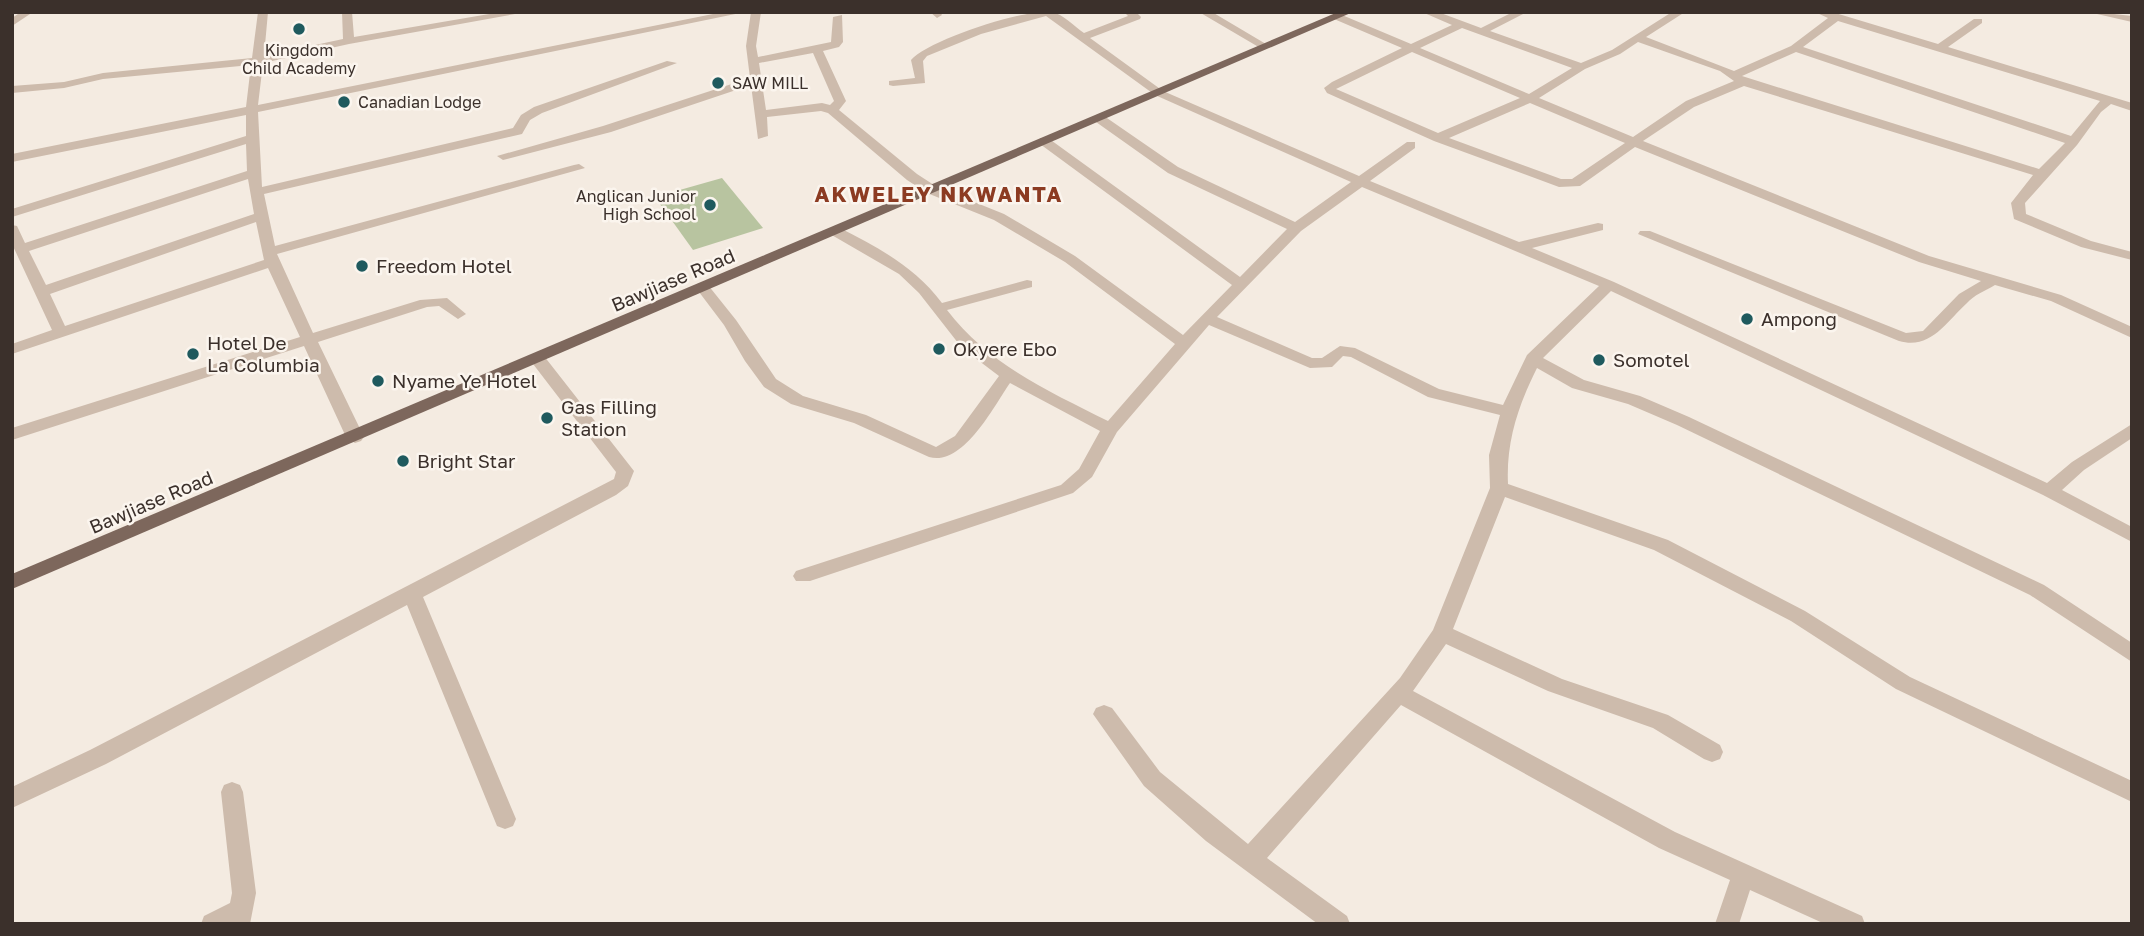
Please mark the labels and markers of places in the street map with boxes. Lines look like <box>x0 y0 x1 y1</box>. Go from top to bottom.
marker: Kingdom Child Academy <box>291 21 307 37</box>
place label: Kingdom Child Academy <box>242 40 356 78</box>
place label: SAW MILL <box>732 73 808 93</box>
marker: SAW MILL <box>710 75 726 91</box>
place label: Canadian Lodge <box>358 92 481 112</box>
marker: Canadian Lodge <box>336 94 352 110</box>
place label: Anglican Junior High School <box>576 186 696 224</box>
marker: Anglican Junior High School <box>702 197 718 213</box>
place label: Freedom Hotel <box>376 254 512 277</box>
marker: Freedom Hotel <box>354 258 370 274</box>
place label: Ampong <box>1761 307 1837 330</box>
marker: Ampong <box>1739 311 1755 327</box>
place label: Hotel De La Columbia <box>207 331 320 376</box>
place label: Okyere Ebo <box>953 337 1057 360</box>
marker: Okyere Ebo <box>931 341 947 357</box>
marker: Hotel De La Columbia <box>185 346 201 362</box>
place label: Somotel <box>1613 348 1689 371</box>
marker: Somotel <box>1591 352 1607 368</box>
place label: Nyame Ye Hotel <box>392 369 537 392</box>
marker: Nyame Ye Hotel <box>370 373 386 389</box>
place label: Gas Filling Station <box>561 395 657 440</box>
marker: Gas Filling Station <box>539 410 555 426</box>
place label: Bright Star <box>417 449 516 472</box>
marker: Bright Star <box>395 453 411 469</box>

